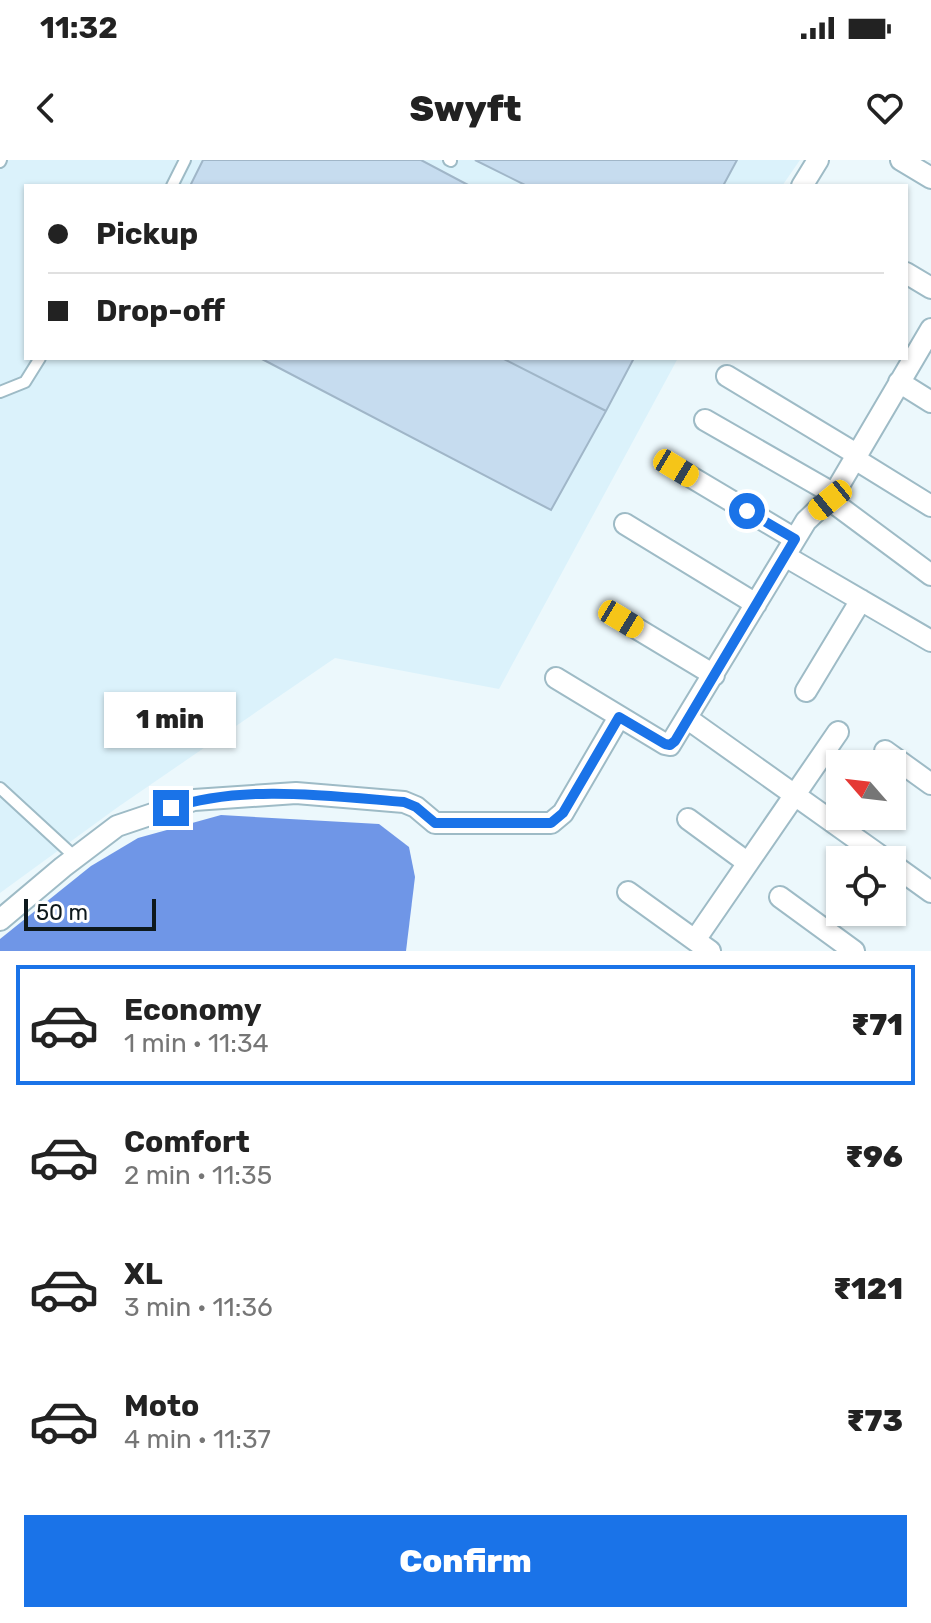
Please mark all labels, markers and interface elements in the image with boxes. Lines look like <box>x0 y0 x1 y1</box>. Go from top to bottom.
text: 11:32 <box>40 10 118 46</box>
icon: back <box>24 86 68 130</box>
icon: heart <box>863 86 907 130</box>
text: Swyft <box>409 87 522 130</box>
text: Pickup <box>96 216 198 252</box>
text: Drop-off <box>96 293 225 329</box>
car <box>649 445 703 491</box>
car <box>804 476 856 524</box>
route start <box>729 493 765 529</box>
car <box>594 596 648 642</box>
callout: 1 min <box>105 692 237 748</box>
text: 1 min <box>136 704 204 735</box>
north arrow <box>826 750 906 830</box>
map controls <box>826 750 906 926</box>
route end <box>153 790 189 826</box>
button: locate <box>826 846 906 926</box>
scale bar <box>24 895 156 931</box>
text: 50 m <box>36 899 88 926</box>
icon: car <box>28 989 100 1061</box>
text: Economy <box>124 992 262 1028</box>
text: ₹71 <box>851 1007 903 1043</box>
text: 1 min · 11:34 <box>124 1028 269 1059</box>
icon: car <box>28 1121 100 1193</box>
text: Comfort <box>124 1124 250 1160</box>
text: ₹96 <box>845 1139 903 1175</box>
text: 2 min · 11:35 <box>124 1160 272 1191</box>
icon: car <box>28 1253 100 1325</box>
text: XL <box>124 1256 163 1292</box>
text: ₹121 <box>833 1271 903 1307</box>
text: 3 min · 11:36 <box>124 1292 273 1323</box>
icon: car <box>28 1385 100 1457</box>
text: Moto <box>124 1388 199 1424</box>
text: ₹73 <box>846 1403 903 1439</box>
text: 4 min · 11:37 <box>124 1424 271 1455</box>
button: Confirm <box>24 1515 907 1607</box>

